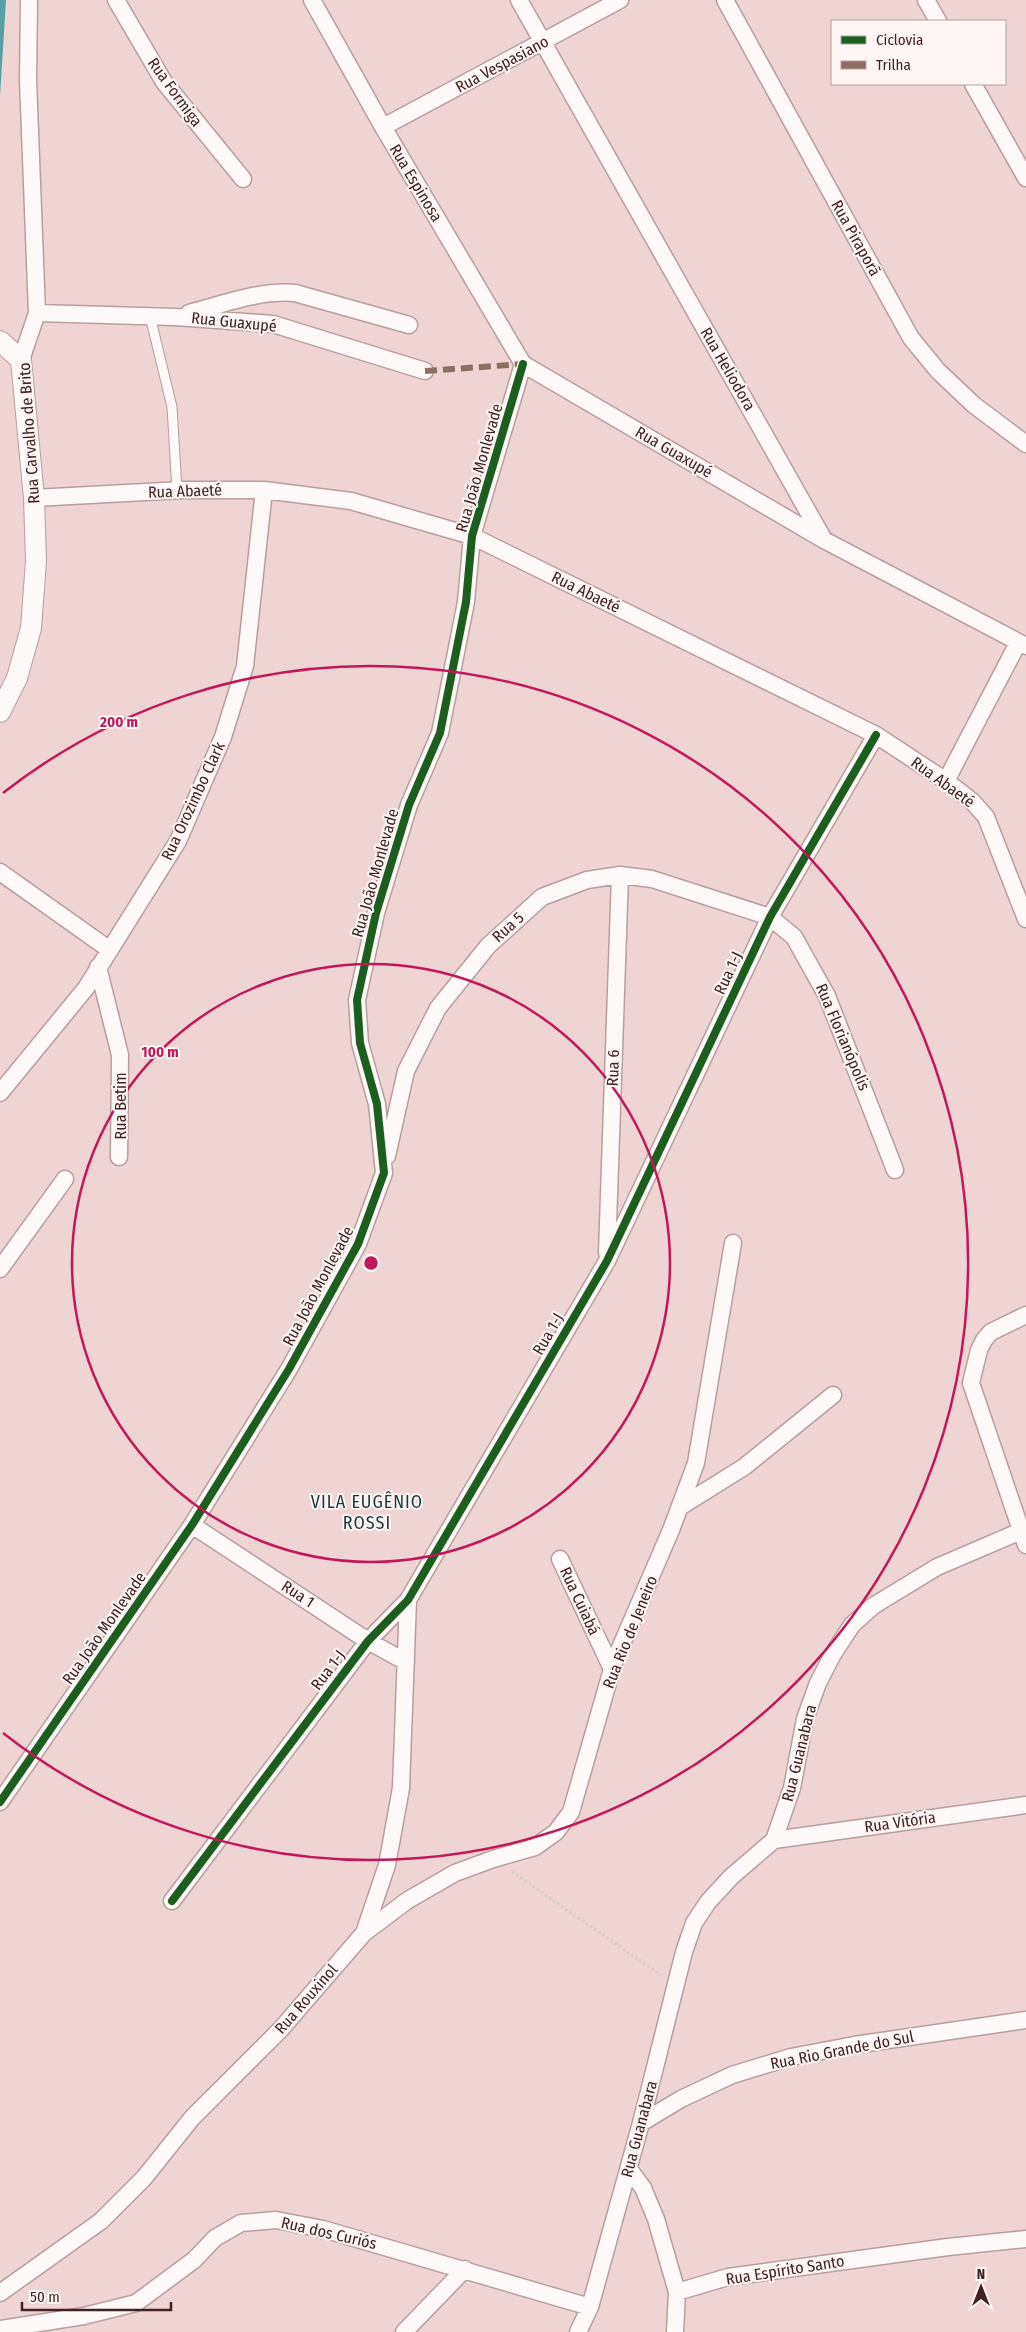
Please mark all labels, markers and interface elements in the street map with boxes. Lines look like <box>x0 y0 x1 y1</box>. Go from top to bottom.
legend <box>831 20 1006 85</box>
street label: Rua Vespasiano <box>452 31 552 97</box>
text: Ciclovia <box>876 31 923 49</box>
street label: Rua Formiga <box>144 54 206 130</box>
text: Trilha <box>876 56 911 74</box>
street label: Rua Espinosa <box>385 141 447 225</box>
street label: Rua Piraporã <box>827 197 885 279</box>
street label: Rua Guaxupé <box>190 308 278 336</box>
street label: Rua Heliodora <box>697 324 760 414</box>
street label: Rua Carvalho de Brito <box>15 362 43 504</box>
street label: Rua João Monlevade <box>452 401 506 534</box>
street label: Rua Guaxupé <box>632 422 716 482</box>
street label: Rua Abaeté <box>148 480 222 502</box>
street label: Rua Abaeté <box>549 567 624 617</box>
text: 200 m <box>99 713 138 731</box>
street label: Rua Orozimbo Clark <box>157 738 229 863</box>
street label: Rua Abaeté <box>907 753 979 812</box>
street label: Rua João Monlevade <box>348 806 402 939</box>
street label: Rua 5 <box>488 908 528 946</box>
street label: Rua 1-J <box>710 949 746 997</box>
street label: Rua Florianópolis <box>812 981 874 1094</box>
text: 100 m <box>141 1043 179 1061</box>
street label: Rua 6 <box>603 1049 623 1087</box>
street label: Rua Betim <box>111 1073 130 1139</box>
street label: Rua João Monlevade <box>278 1223 358 1349</box>
centre of rings <box>362 1254 380 1272</box>
street label: Rua 1-J <box>529 1310 567 1358</box>
district label: VILA EUGÊNIO ROSSI <box>311 1491 423 1534</box>
street label: Rua Cuiabá <box>556 1564 604 1638</box>
street label: Rua João Monlevade <box>58 1568 150 1688</box>
street label: Rua Rio de Jeneiro <box>599 1573 661 1691</box>
street label: Rua 1 <box>278 1577 318 1611</box>
street label: Rua 1-J <box>307 1646 349 1694</box>
street label: Rua Guanabara <box>778 1702 820 1804</box>
street label: Rua Vitória <box>863 1808 937 1836</box>
street label: Rua Rouxinol <box>271 1960 341 2038</box>
street label: Rua Rio Grande do Sul <box>769 2027 915 2073</box>
street label: Rua Guanabara <box>617 2078 661 2180</box>
street label: Rua dos Curiós <box>279 2213 379 2253</box>
street label: Rua Espírito Santo <box>724 2251 846 2289</box>
north arrow <box>956 2262 1006 2312</box>
text: N <box>977 2266 985 2283</box>
scale bar <box>22 2280 171 2312</box>
text: 50 m <box>30 2288 60 2306</box>

